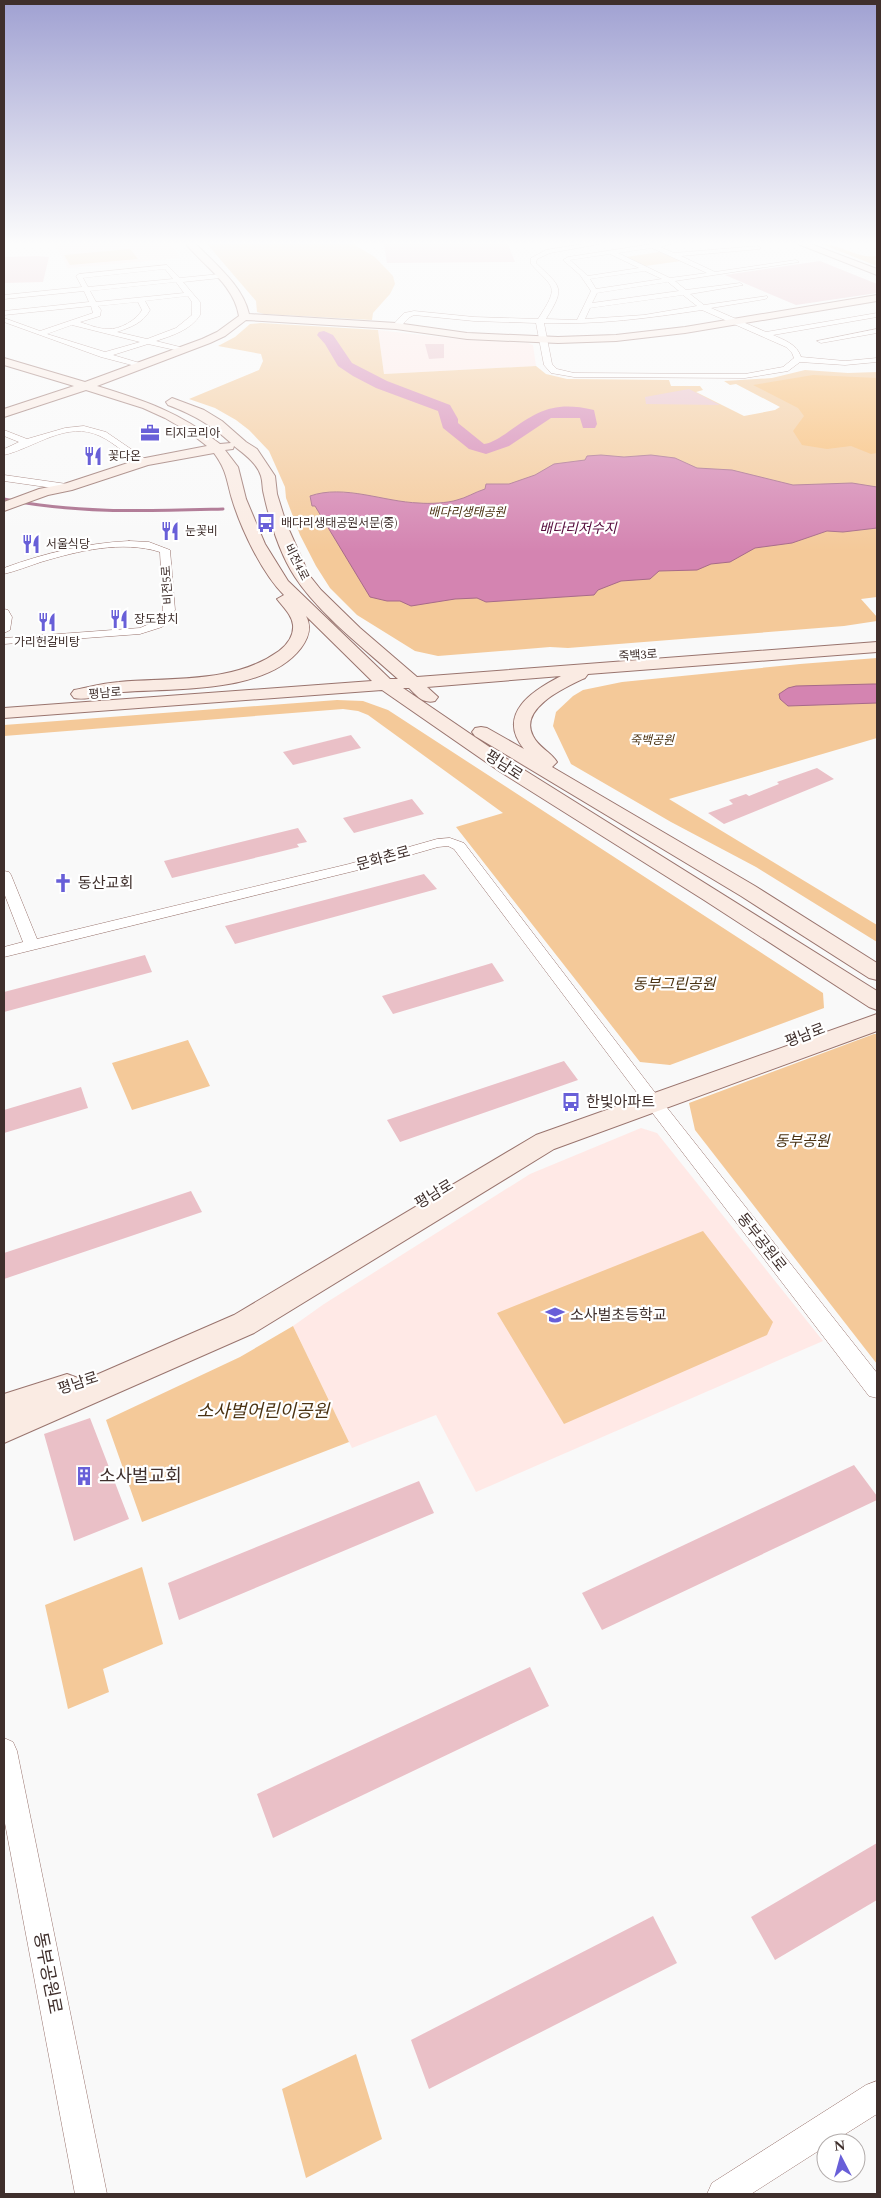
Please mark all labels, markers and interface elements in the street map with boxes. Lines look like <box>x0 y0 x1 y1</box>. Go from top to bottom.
office icon: 티지코리아 <box>139 422 161 444</box>
place label: 티지코리아 <box>165 424 220 443</box>
restaurant icon: 꽃다온 <box>82 445 104 467</box>
place label: 꽃다온 <box>108 447 141 466</box>
park label: 배다리생태공원 <box>428 503 507 522</box>
bus stop icon: 배다리생태공원서문(중) <box>255 512 277 534</box>
place label: 배다리생태공원서문(중) <box>281 514 397 533</box>
water label: 배다리저수지 <box>539 518 618 539</box>
restaurant icon: 눈꽃비 <box>159 520 181 542</box>
place label: 눈꽃비 <box>185 522 218 541</box>
restaurant icon: 서울식당 <box>20 533 42 555</box>
place label: 서울식당 <box>46 535 90 554</box>
street label: 비전4로 <box>279 540 314 584</box>
street label: 비전5로 <box>157 565 178 605</box>
restaurant icon: 장도참치 <box>108 608 130 630</box>
place label: 장도참치 <box>134 610 178 629</box>
restaurant icon: 가리헌갈비탕 <box>36 611 58 633</box>
place label: 가리헌갈비탕 <box>14 633 80 652</box>
street label: 죽백3로 <box>618 645 658 666</box>
street label: 평남로 <box>88 683 122 704</box>
park label: 죽백공원 <box>630 731 675 750</box>
street label: 평남로 <box>480 744 527 786</box>
street label: 문화촌로 <box>353 840 413 877</box>
church icon: 동산교회 <box>52 872 74 894</box>
place label: 동산교회 <box>78 872 133 895</box>
park label: 동부그린공원 <box>633 973 717 996</box>
street label: 평남로 <box>782 1017 829 1054</box>
bus stop icon: 한빛아파트 <box>560 1091 582 1113</box>
place label: 한빛아파트 <box>586 1091 655 1114</box>
park label: 동부공원 <box>774 1130 831 1153</box>
street label: 평남로 <box>411 1174 458 1215</box>
street label: 동부공원로 <box>731 1208 792 1277</box>
school or university icon: 소사벌초등학교 <box>544 1304 566 1326</box>
place label: 소사벌초등학교 <box>570 1304 667 1327</box>
street label: 평남로 <box>55 1366 101 1401</box>
park label: 소사벌어린이공원 <box>197 1398 331 1425</box>
place label: 소사벌교회 <box>99 1463 182 1490</box>
building icon: 소사벌교회 <box>73 1465 95 1487</box>
street label: 동부공원로 <box>26 1930 69 2016</box>
north arrow <box>816 2133 866 2183</box>
text: N <box>833 2135 846 2157</box>

